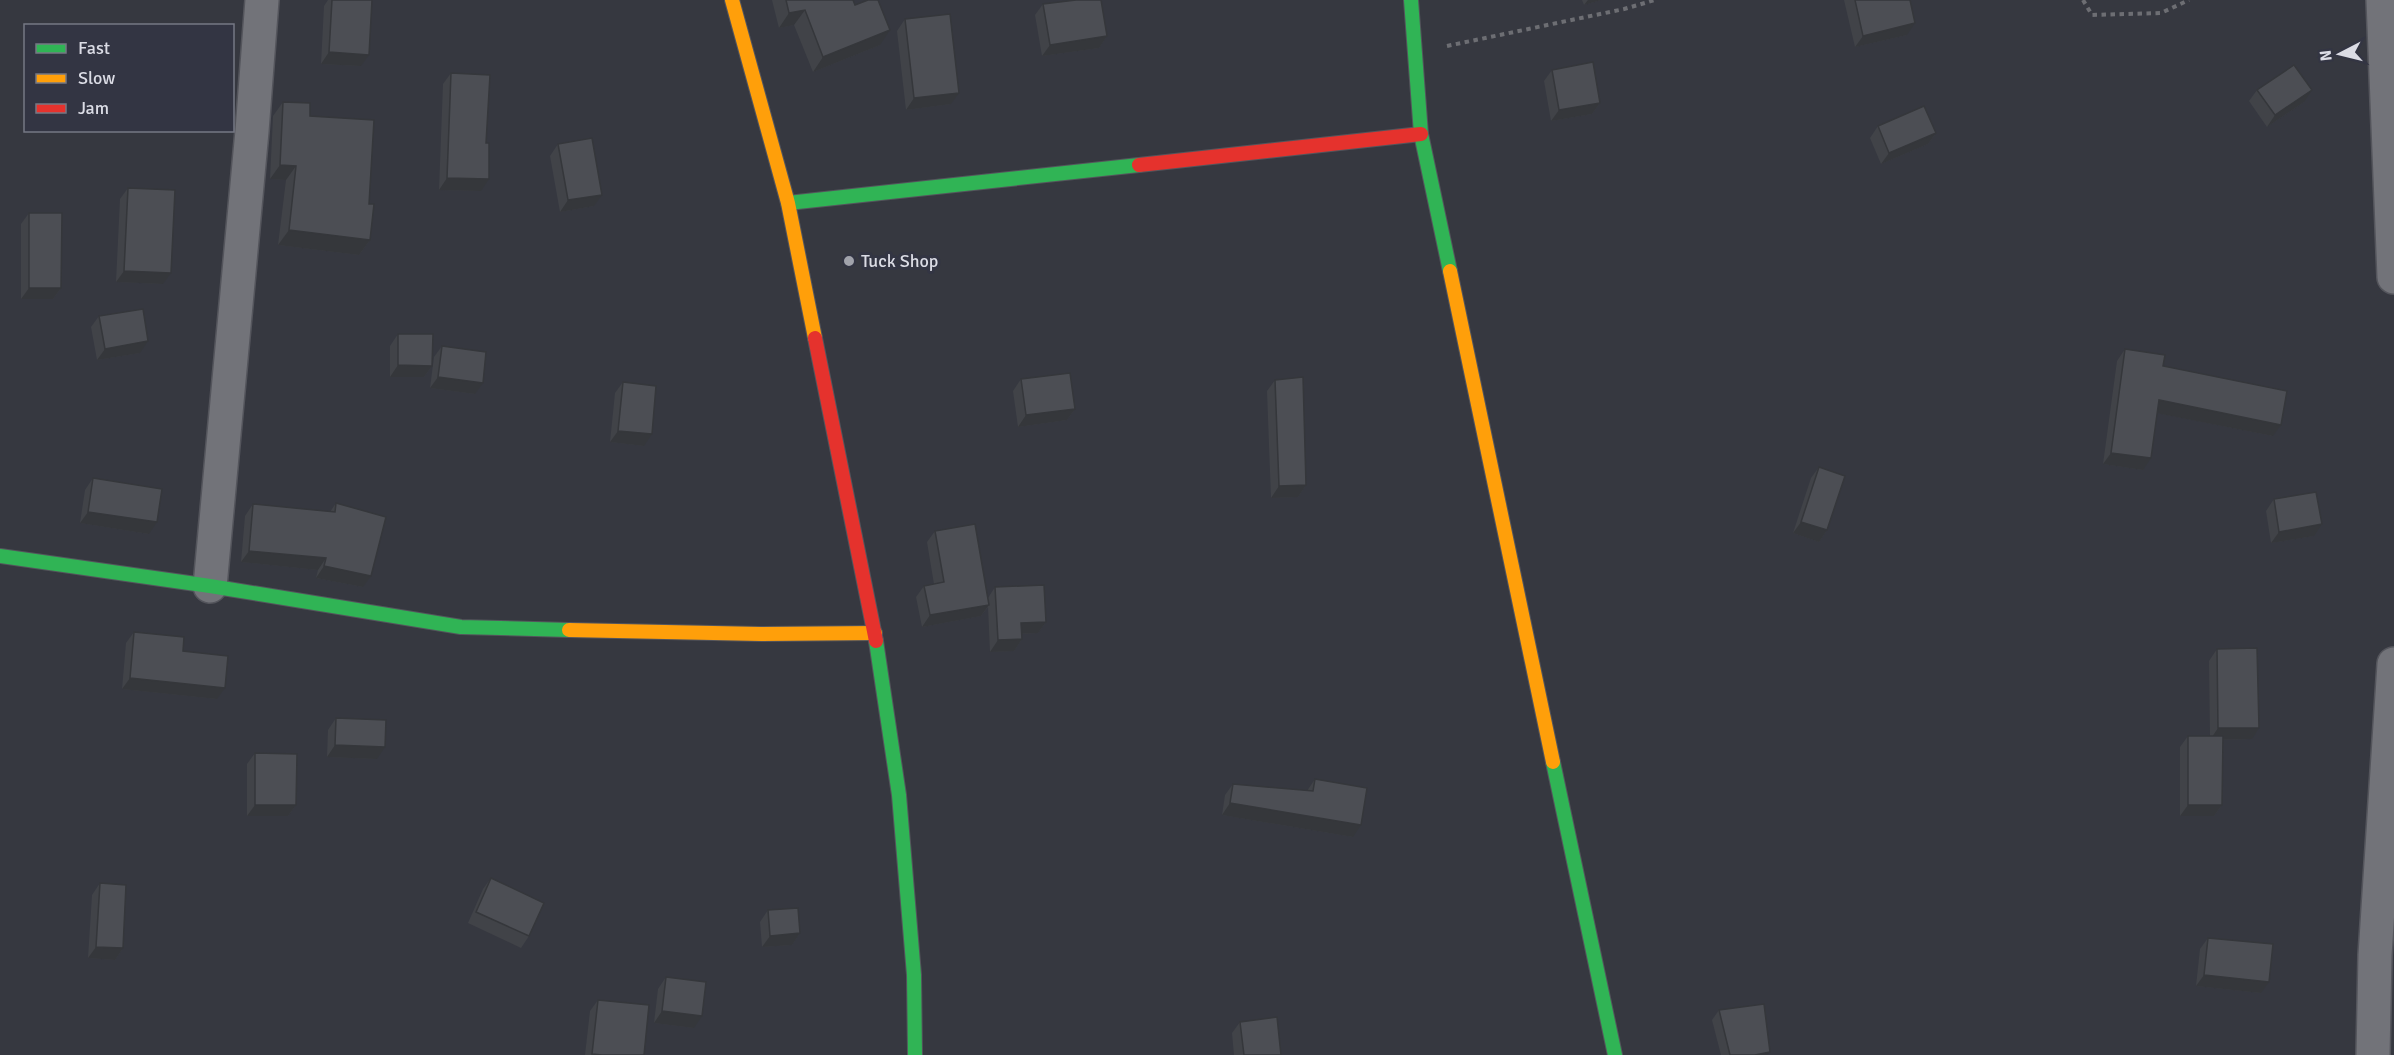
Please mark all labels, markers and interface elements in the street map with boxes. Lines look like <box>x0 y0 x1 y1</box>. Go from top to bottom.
legend <box>24 24 234 132</box>
north arrow <box>2310 24 2370 84</box>
text: Fast <box>78 37 110 59</box>
text: N <box>2316 49 2337 62</box>
text: Slow <box>78 67 115 89</box>
text: Jam <box>78 97 109 119</box>
place label: Tuck Shop <box>861 250 938 272</box>
marker: Tuck Shop <box>842 254 856 268</box>

